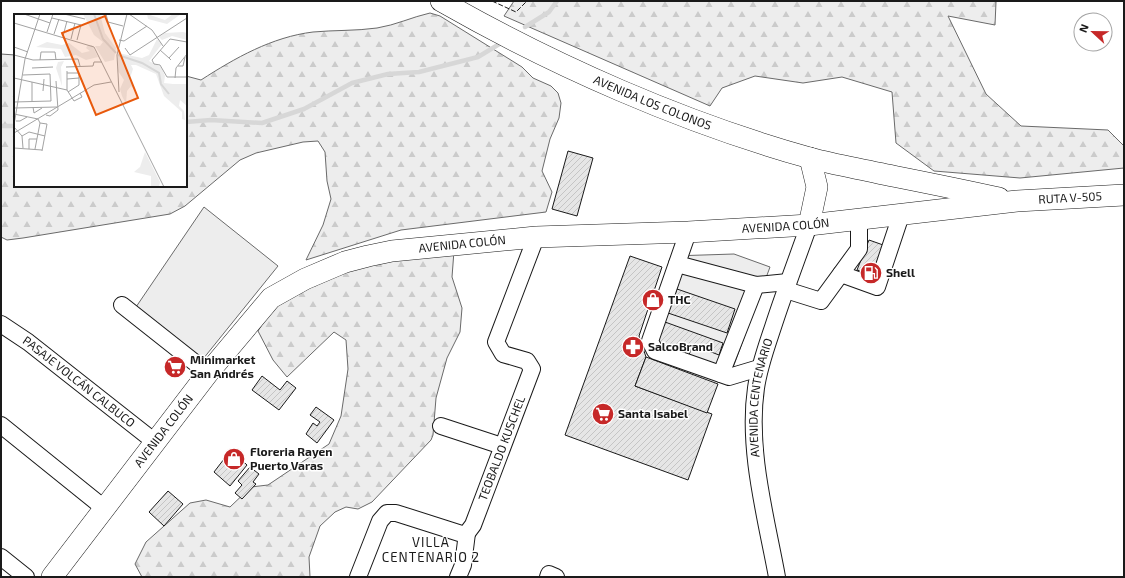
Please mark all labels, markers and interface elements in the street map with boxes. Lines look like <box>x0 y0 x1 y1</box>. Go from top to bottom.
north arrow <box>1073 12 1113 52</box>
inset map <box>14 14 187 187</box>
text: N <box>1076 22 1091 34</box>
street label: AVENIDA LOS COLONOS <box>592 72 714 132</box>
street label: RUTA V-505 <box>1038 188 1102 206</box>
street label: AVENIDA COLÓN <box>741 215 830 235</box>
street label: AVENIDA COLÓN <box>418 232 506 254</box>
fuel station icon: Shell <box>858 260 884 286</box>
place label: Shell <box>886 265 915 279</box>
shop icon: THC <box>640 287 666 313</box>
place label: THC <box>668 292 691 306</box>
street label: PASAJE VOLCÁN CALBUCO <box>21 333 138 430</box>
pharmacy icon: SalcoBrand <box>620 334 646 360</box>
street label: AVENIDA CENTENARIO <box>746 336 775 458</box>
place label: SalcoBrand <box>648 339 713 353</box>
place label: Minimarket San Andrés <box>190 352 256 380</box>
supermarket icon: Minimarket San Andrés <box>162 354 188 380</box>
street label: AVENIDA COLÓN <box>131 391 195 469</box>
street label: TEOBALDO KUSCHEL <box>475 394 527 503</box>
supermarket icon: Santa Isabel <box>590 401 616 427</box>
place label: Santa Isabel <box>618 406 688 420</box>
place label: Floreria Rayen Puerto Varas <box>250 444 333 472</box>
shop icon: Floreria Rayen Puerto Varas <box>221 446 247 472</box>
district label: VILLA CENTENARIO 2 <box>382 534 480 565</box>

